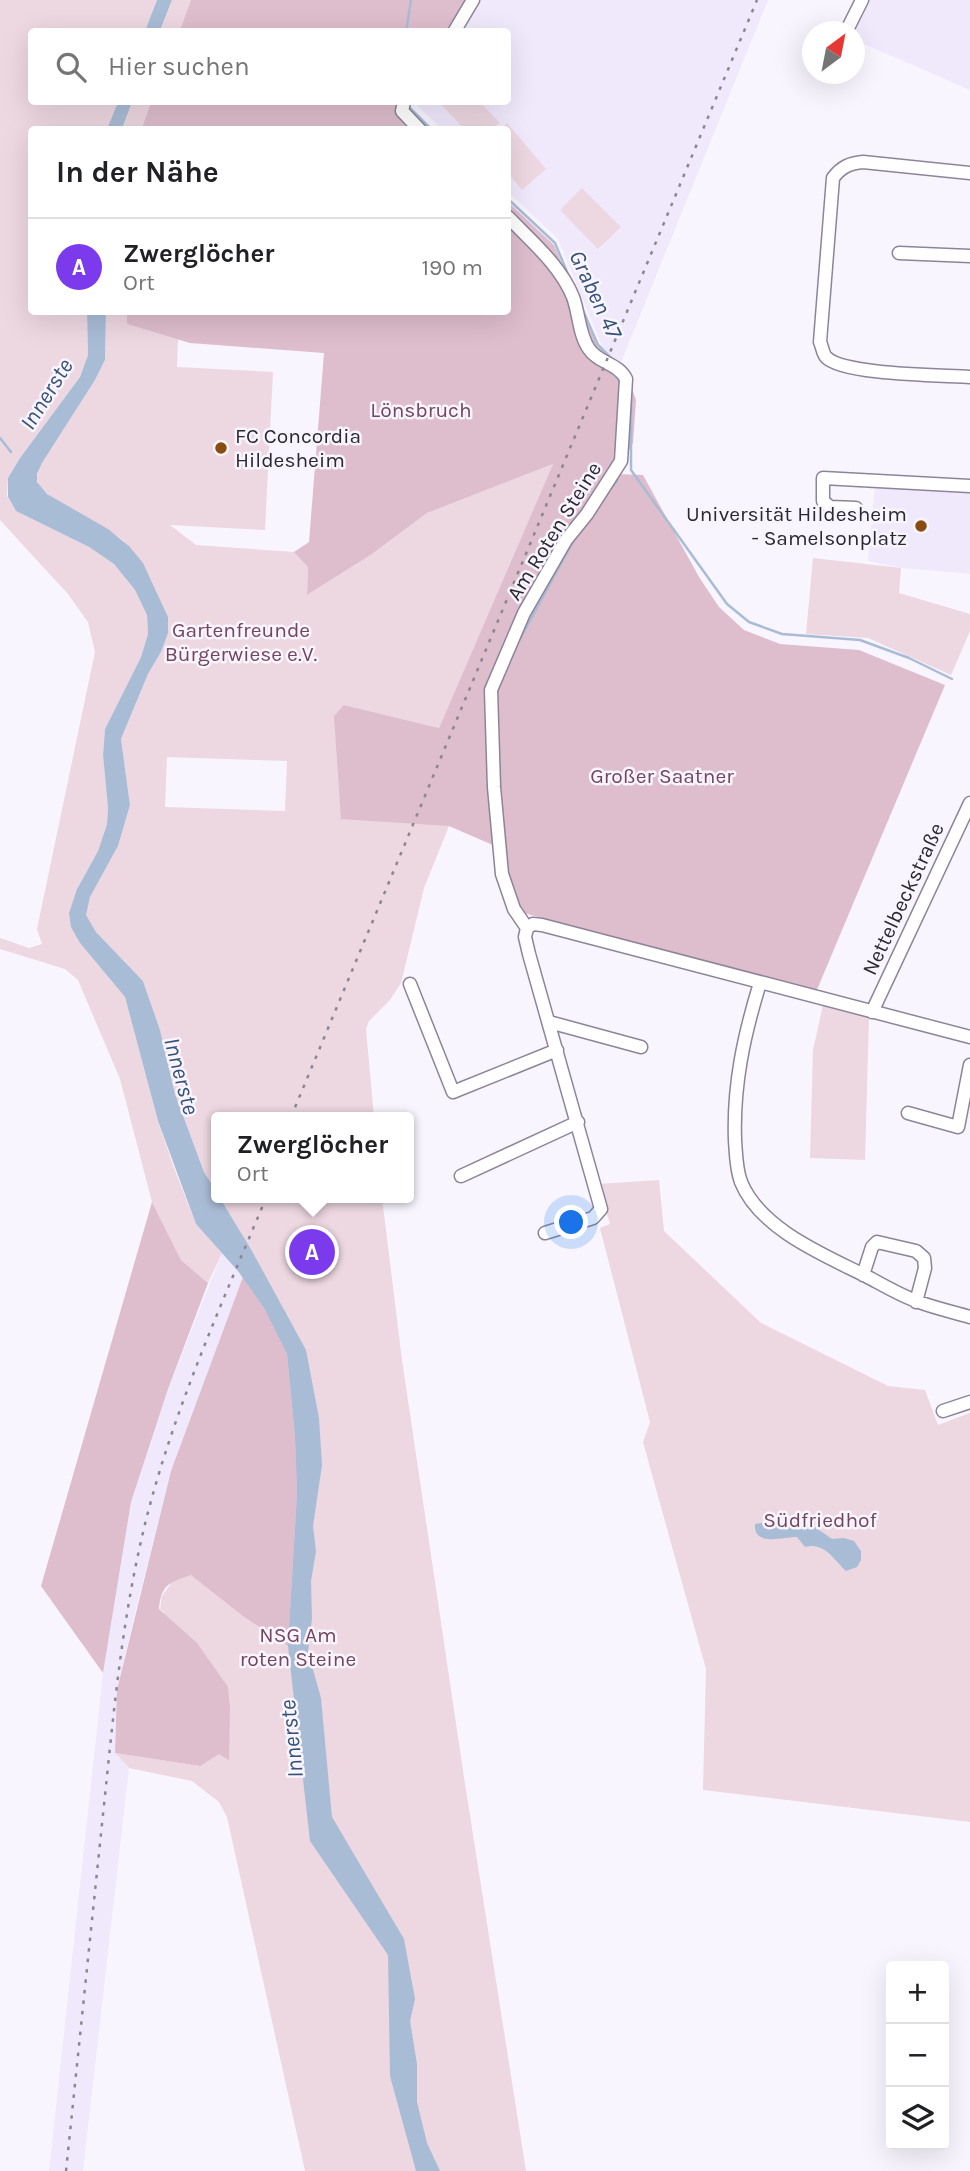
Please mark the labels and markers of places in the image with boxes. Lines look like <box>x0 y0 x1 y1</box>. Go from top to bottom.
place label: FC Concordia Hildesheim <box>235 424 361 472</box>
marker: FC Concordia Hildesheim <box>213 440 229 456</box>
place label: Universität Hildesheim - Samelsonplatz <box>686 502 907 550</box>
marker: Universität Hildesheim - Samelsonplatz <box>913 518 929 534</box>
pin: A <box>289 1226 335 1278</box>

